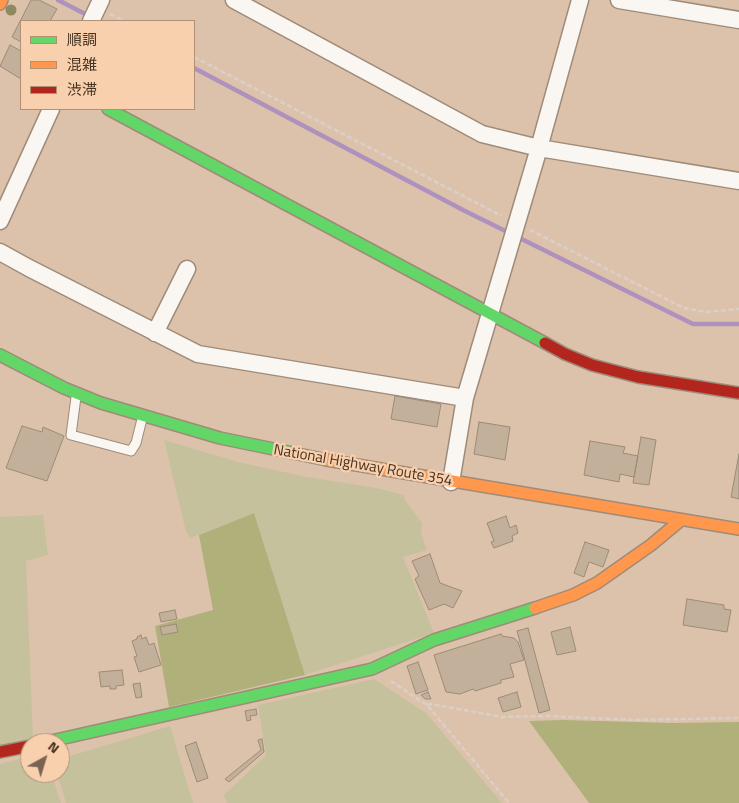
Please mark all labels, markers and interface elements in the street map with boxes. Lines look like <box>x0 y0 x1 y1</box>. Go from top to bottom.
legend <box>20 20 195 110</box>
text: 順調 <box>67 28 97 51</box>
text: 混雑 <box>67 53 97 76</box>
text: 渋滞 <box>67 78 97 101</box>
street label: National Highway Route 354 <box>272 441 454 491</box>
north arrow <box>20 733 70 783</box>
text: N <box>44 736 64 758</box>

